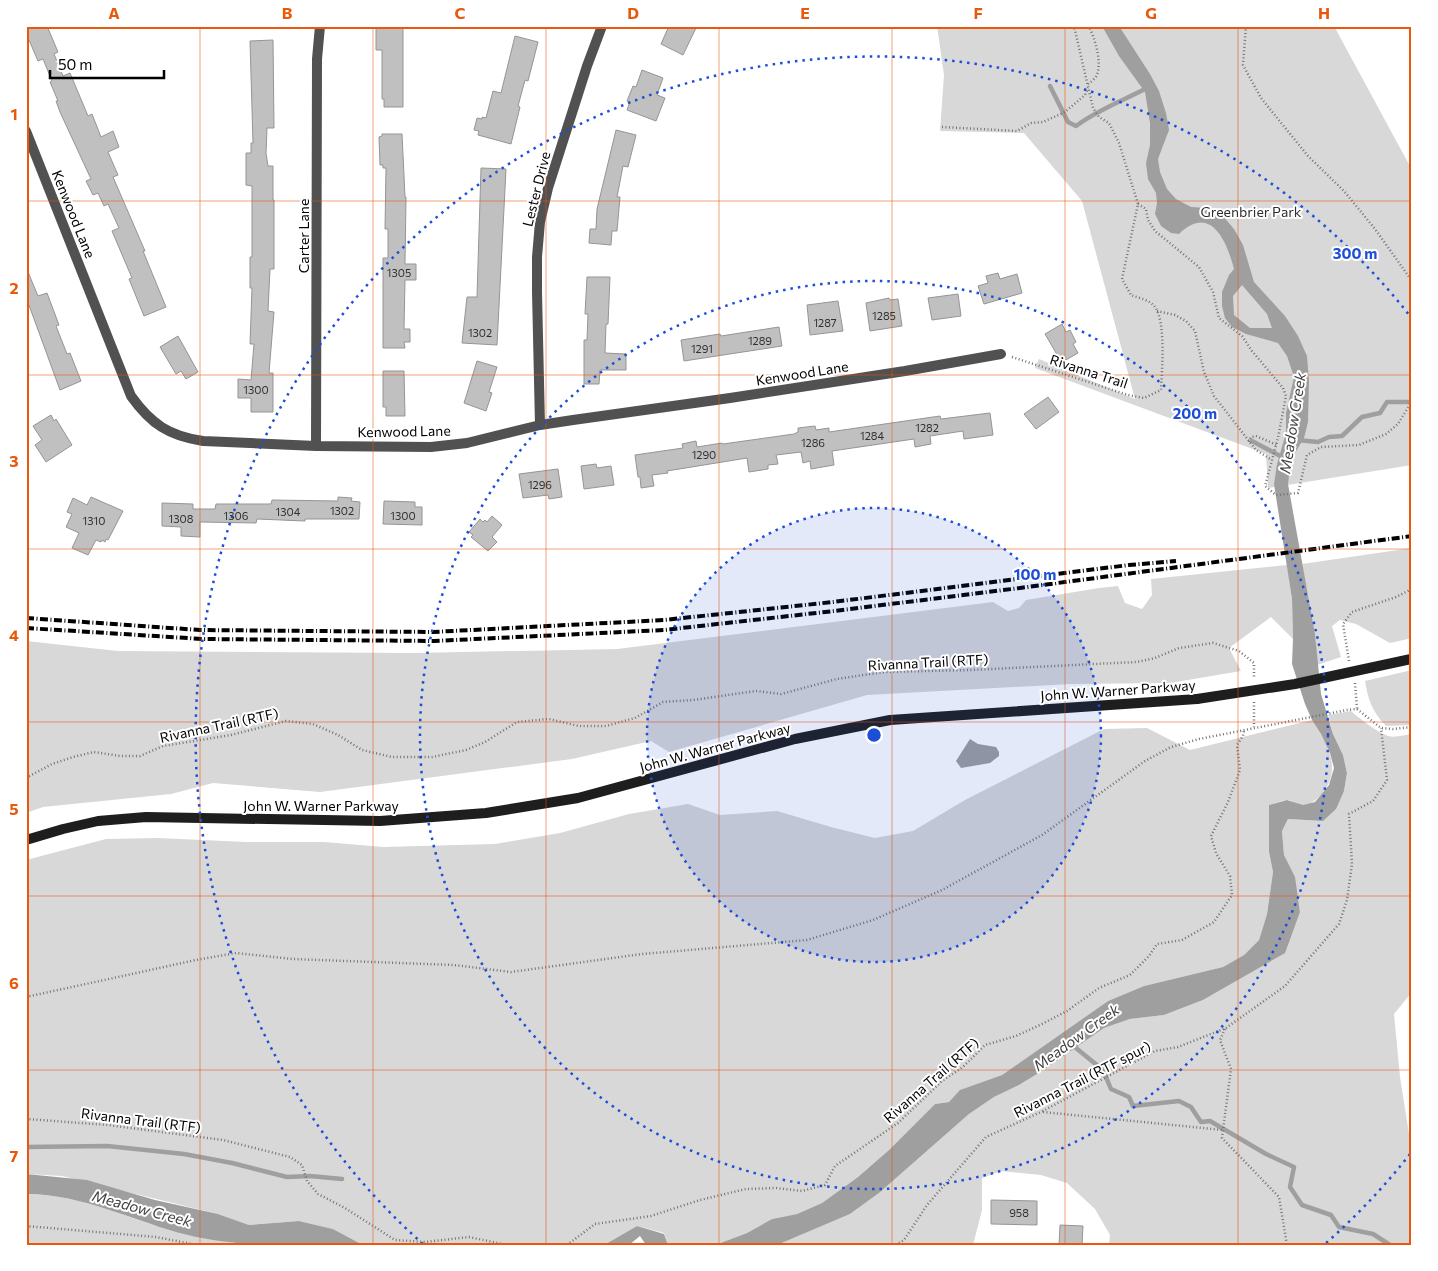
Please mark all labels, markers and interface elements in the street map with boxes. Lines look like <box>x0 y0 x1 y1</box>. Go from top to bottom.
text: A <box>108 3 120 22</box>
text: B <box>282 3 293 22</box>
text: C <box>455 3 466 22</box>
text: D <box>627 3 639 22</box>
text: E <box>800 3 810 22</box>
text: F <box>973 3 983 22</box>
text: G <box>1145 3 1157 22</box>
text: H <box>1318 3 1330 22</box>
scale bar <box>50 48 164 80</box>
text: 50 m <box>58 55 92 73</box>
text: 1 <box>10 104 18 123</box>
street label: Lester Drive <box>518 150 554 228</box>
street label: Kenwood Lane <box>49 168 99 260</box>
street label: Carter Lane <box>295 199 312 273</box>
park label: Greenbrier Park <box>1201 203 1302 220</box>
text: 300 m <box>1333 244 1377 262</box>
house number: 1305 <box>387 266 411 279</box>
text: 2 <box>9 278 19 297</box>
house number: 1285 <box>872 309 896 322</box>
house number: 1287 <box>813 316 837 329</box>
house number: 1302 <box>468 326 492 339</box>
house number: 1289 <box>748 334 772 347</box>
house number: 1291 <box>691 342 713 355</box>
street label: Rivanna Trail <box>1048 350 1130 392</box>
street label: Kenwood Lane <box>755 357 849 389</box>
water label: Meadow Creek <box>1275 370 1309 475</box>
house number: 1300 <box>243 383 269 396</box>
text: 200 m <box>1173 404 1217 422</box>
house number: 1282 <box>915 421 939 434</box>
street label: Kenwood Lane <box>357 422 451 440</box>
house number: 1284 <box>860 429 884 442</box>
house number: 1286 <box>801 436 825 449</box>
house number: 1290 <box>692 448 716 461</box>
text: 3 <box>9 451 19 470</box>
house number: 1296 <box>528 478 552 491</box>
house number: 1302 <box>330 504 354 517</box>
house number: 1304 <box>276 505 301 518</box>
house number: 1306 <box>224 509 249 522</box>
house number: 1300 <box>390 509 416 522</box>
house number: 1308 <box>169 512 194 525</box>
house number: 1310 <box>83 514 105 527</box>
text: 100 m <box>1014 565 1056 583</box>
text: 4 <box>9 625 19 644</box>
street label: Rivanna Trail (RTF) <box>867 650 989 674</box>
street label: John W. Warner Parkway <box>1040 676 1196 704</box>
street label: Rivanna Trail (RTF) <box>158 704 280 746</box>
street label: John W. Warner Parkway <box>638 719 792 775</box>
centre of rings <box>865 726 883 744</box>
street label: John W. Warner Parkway <box>243 797 399 814</box>
text: 5 <box>9 799 19 818</box>
text: 6 <box>9 973 19 992</box>
water label: Meadow Creek <box>1029 999 1123 1074</box>
street label: Rivanna Trail (RTF) <box>880 1034 982 1126</box>
street label: Rivanna Trail (RTF spur) <box>1011 1037 1153 1121</box>
street label: Rivanna Trail (RTF) <box>80 1104 202 1136</box>
text: 7 <box>10 1146 19 1165</box>
water label: Meadow Creek <box>90 1186 194 1230</box>
house number: 958 <box>1009 1206 1029 1219</box>

